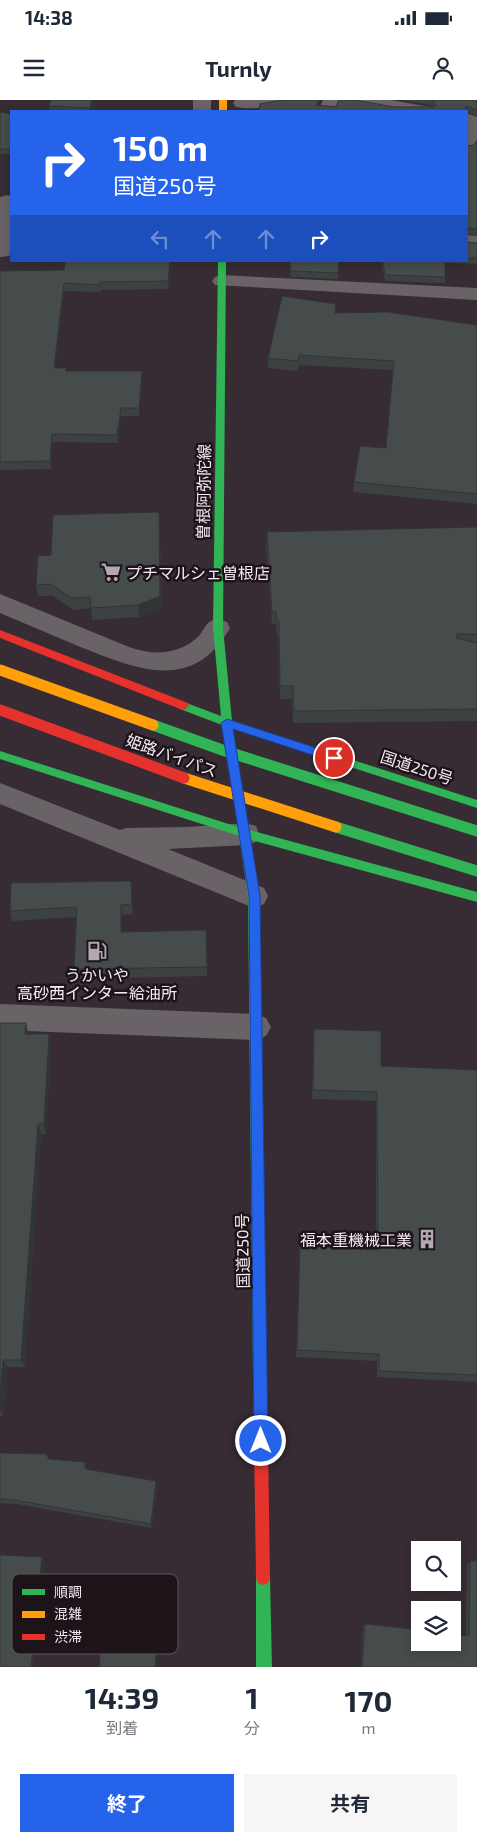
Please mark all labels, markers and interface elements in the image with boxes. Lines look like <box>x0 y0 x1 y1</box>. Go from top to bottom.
text: 14:38 <box>25 6 73 29</box>
icon: menu <box>20 54 48 82</box>
icon: person <box>429 54 457 82</box>
text: Turnly <box>205 55 272 81</box>
text: 150 m <box>113 126 208 168</box>
icon: right <box>30 130 95 195</box>
text: 国道250号 <box>113 172 216 198</box>
icon: left <box>146 225 174 253</box>
icon: ahead <box>199 225 227 253</box>
icon: ahead <box>252 225 280 253</box>
icon: right <box>305 225 333 253</box>
street label: 曽根阿弥陀線 <box>193 444 213 540</box>
supermarket icon: プチマルシェ曽根店 <box>100 561 122 583</box>
place label: プチマルシェ曽根店 <box>126 563 270 582</box>
street label: 姫路バイパス <box>124 730 220 780</box>
pin <box>313 737 355 779</box>
icon: arrive <box>320 744 348 772</box>
street label: 国道250号 <box>378 746 456 788</box>
fuel station icon: うかいや 高砂西インター給油所 <box>86 940 108 962</box>
place label: うかいや 高砂西インター給油所 <box>17 965 177 1002</box>
street label: 国道250号 <box>232 1213 252 1289</box>
building icon: 福本重機械工業 <box>416 1228 438 1250</box>
place label: 福本重機械工業 <box>300 1230 412 1249</box>
position arrow <box>234 1414 286 1466</box>
map controls <box>411 1541 461 1651</box>
button: search <box>411 1541 461 1591</box>
legend <box>12 1574 178 1654</box>
text: 順調 <box>54 1583 82 1600</box>
button: layers <box>411 1601 461 1651</box>
text: 混雑 <box>54 1605 82 1622</box>
text: 渋滞 <box>54 1628 82 1645</box>
text: 14:39 <box>85 1679 159 1715</box>
text: 1 <box>245 1679 258 1715</box>
text: 170 <box>345 1682 392 1718</box>
text: 到着 <box>106 1718 138 1737</box>
text: 分 <box>244 1718 260 1737</box>
text: m <box>361 1718 375 1737</box>
button: 終了 <box>20 1774 234 1832</box>
button: 共有 <box>244 1774 457 1832</box>

